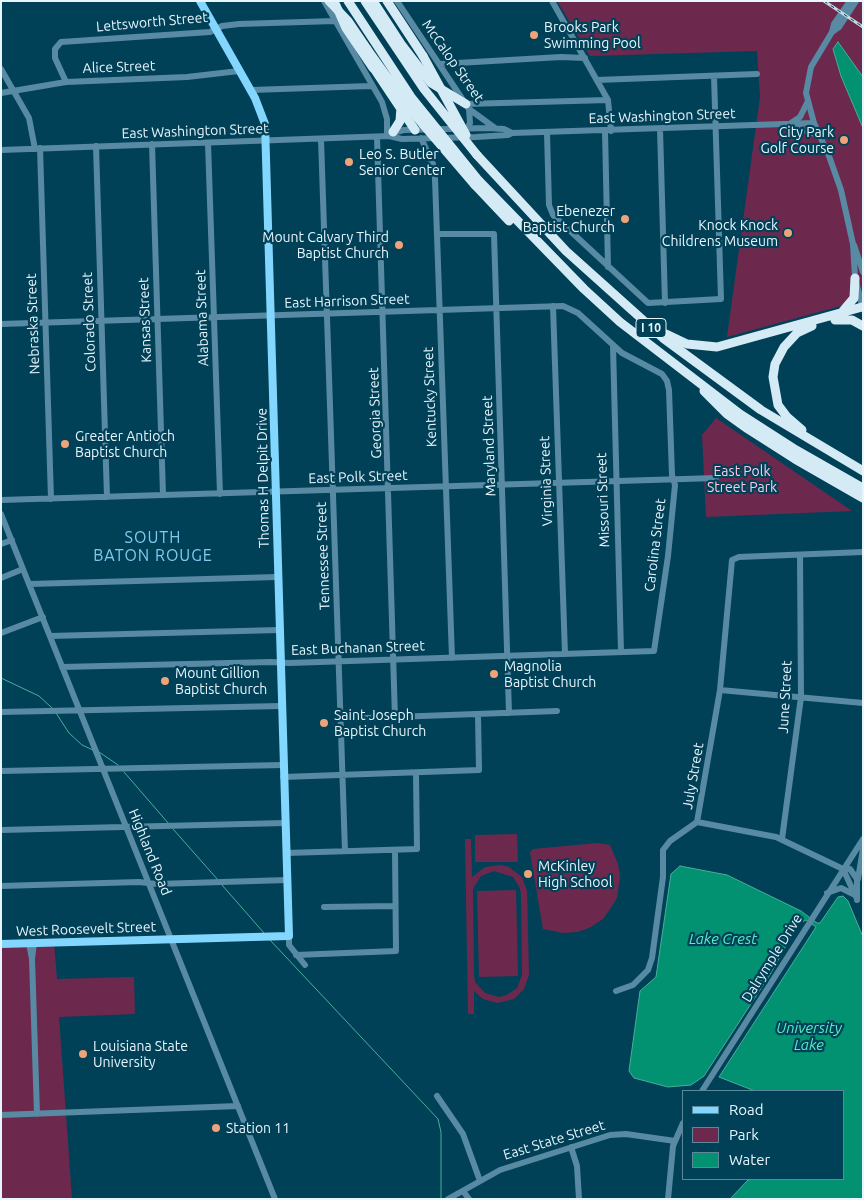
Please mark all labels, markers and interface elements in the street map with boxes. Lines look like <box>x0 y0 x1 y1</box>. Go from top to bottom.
street label: Lettsworth Street <box>95 9 209 35</box>
street label: McCalop Street <box>418 17 488 105</box>
place label: Brooks Park Swimming Pool <box>544 19 641 52</box>
marker: Brooks Park Swimming Pool <box>528 29 540 41</box>
street label: Alice Street <box>82 57 156 77</box>
street label: East Washington Street <box>588 105 736 127</box>
street label: East Washington Street <box>121 120 269 142</box>
place label: City Park Golf Course <box>760 124 834 156</box>
marker: City Park Golf Course <box>838 134 850 146</box>
place label: Leo S. Butler Senior Center <box>359 146 445 178</box>
marker: Leo S. Butler Senior Center <box>343 156 355 168</box>
place label: Ebenezer Baptist Church <box>523 203 615 236</box>
marker: Ebenezer Baptist Church <box>619 213 631 225</box>
place label: Knock Knock Childrens Museum <box>662 217 778 250</box>
marker: Knock Knock Childrens Museum <box>782 227 794 239</box>
place label: Mount Calvary Third Baptist Church <box>262 229 389 262</box>
marker: Mount Calvary Third Baptist Church <box>393 239 405 251</box>
street label: Alabama Street <box>192 269 212 367</box>
street label: Colorado Street <box>79 272 99 372</box>
street label: Nebraska Street <box>23 273 43 375</box>
street label: Kansas Street <box>135 277 155 363</box>
street label: East Harrison Street <box>284 290 410 312</box>
road number: I 10 <box>636 318 666 338</box>
street label: Kentucky Street <box>420 347 440 447</box>
street label: Georgia Street <box>365 367 385 459</box>
street label: Maryland Street <box>479 395 499 497</box>
street label: Thomas H Delpit Drive <box>253 408 273 548</box>
place label: Greater Antioch Baptist Church <box>75 428 175 461</box>
street label: Virginia Street <box>536 436 556 526</box>
marker: Greater Antioch Baptist Church <box>59 438 71 450</box>
street label: Missouri Street <box>593 452 613 548</box>
park label: East Polk Street Park <box>707 463 777 496</box>
street label: East Polk Street <box>308 467 408 487</box>
street label: Carolina Street <box>641 497 669 593</box>
street label: Tennessee Street <box>313 502 333 610</box>
district label: SOUTH BATON ROUGE <box>92 528 214 566</box>
street label: East Buchanan Street <box>291 637 425 659</box>
place label: Magnolia Baptist Church <box>504 658 596 690</box>
street label: June Street <box>775 660 795 734</box>
place label: Mount Gillion Baptist Church <box>175 665 267 698</box>
marker: Magnolia Baptist Church <box>488 668 500 680</box>
marker: Mount Gillion Baptist Church <box>159 675 171 687</box>
place label: Saint Joseph Baptist Church <box>334 707 426 740</box>
marker: Saint Joseph Baptist Church <box>318 717 330 729</box>
street label: July Street <box>679 741 707 811</box>
street label: Highland Road <box>125 806 175 898</box>
place label: McKinley High School <box>538 858 612 890</box>
marker: McKinley High School <box>522 868 534 880</box>
street label: Dalrymple Drive <box>738 911 806 1005</box>
street label: West Roosevelt Street <box>16 918 156 940</box>
water label: Lake Crest <box>689 930 757 948</box>
water label: University Lake <box>776 1019 842 1054</box>
place label: Louisiana State University <box>93 1038 188 1070</box>
marker: Louisiana State University <box>77 1048 89 1060</box>
legend <box>682 1090 844 1180</box>
text: Road <box>729 1101 764 1118</box>
street label: East State Street <box>501 1117 607 1163</box>
place label: Station 11 <box>226 1120 290 1136</box>
marker: Station 11 <box>210 1122 222 1134</box>
text: Park <box>729 1126 759 1143</box>
text: Water <box>729 1151 770 1168</box>

